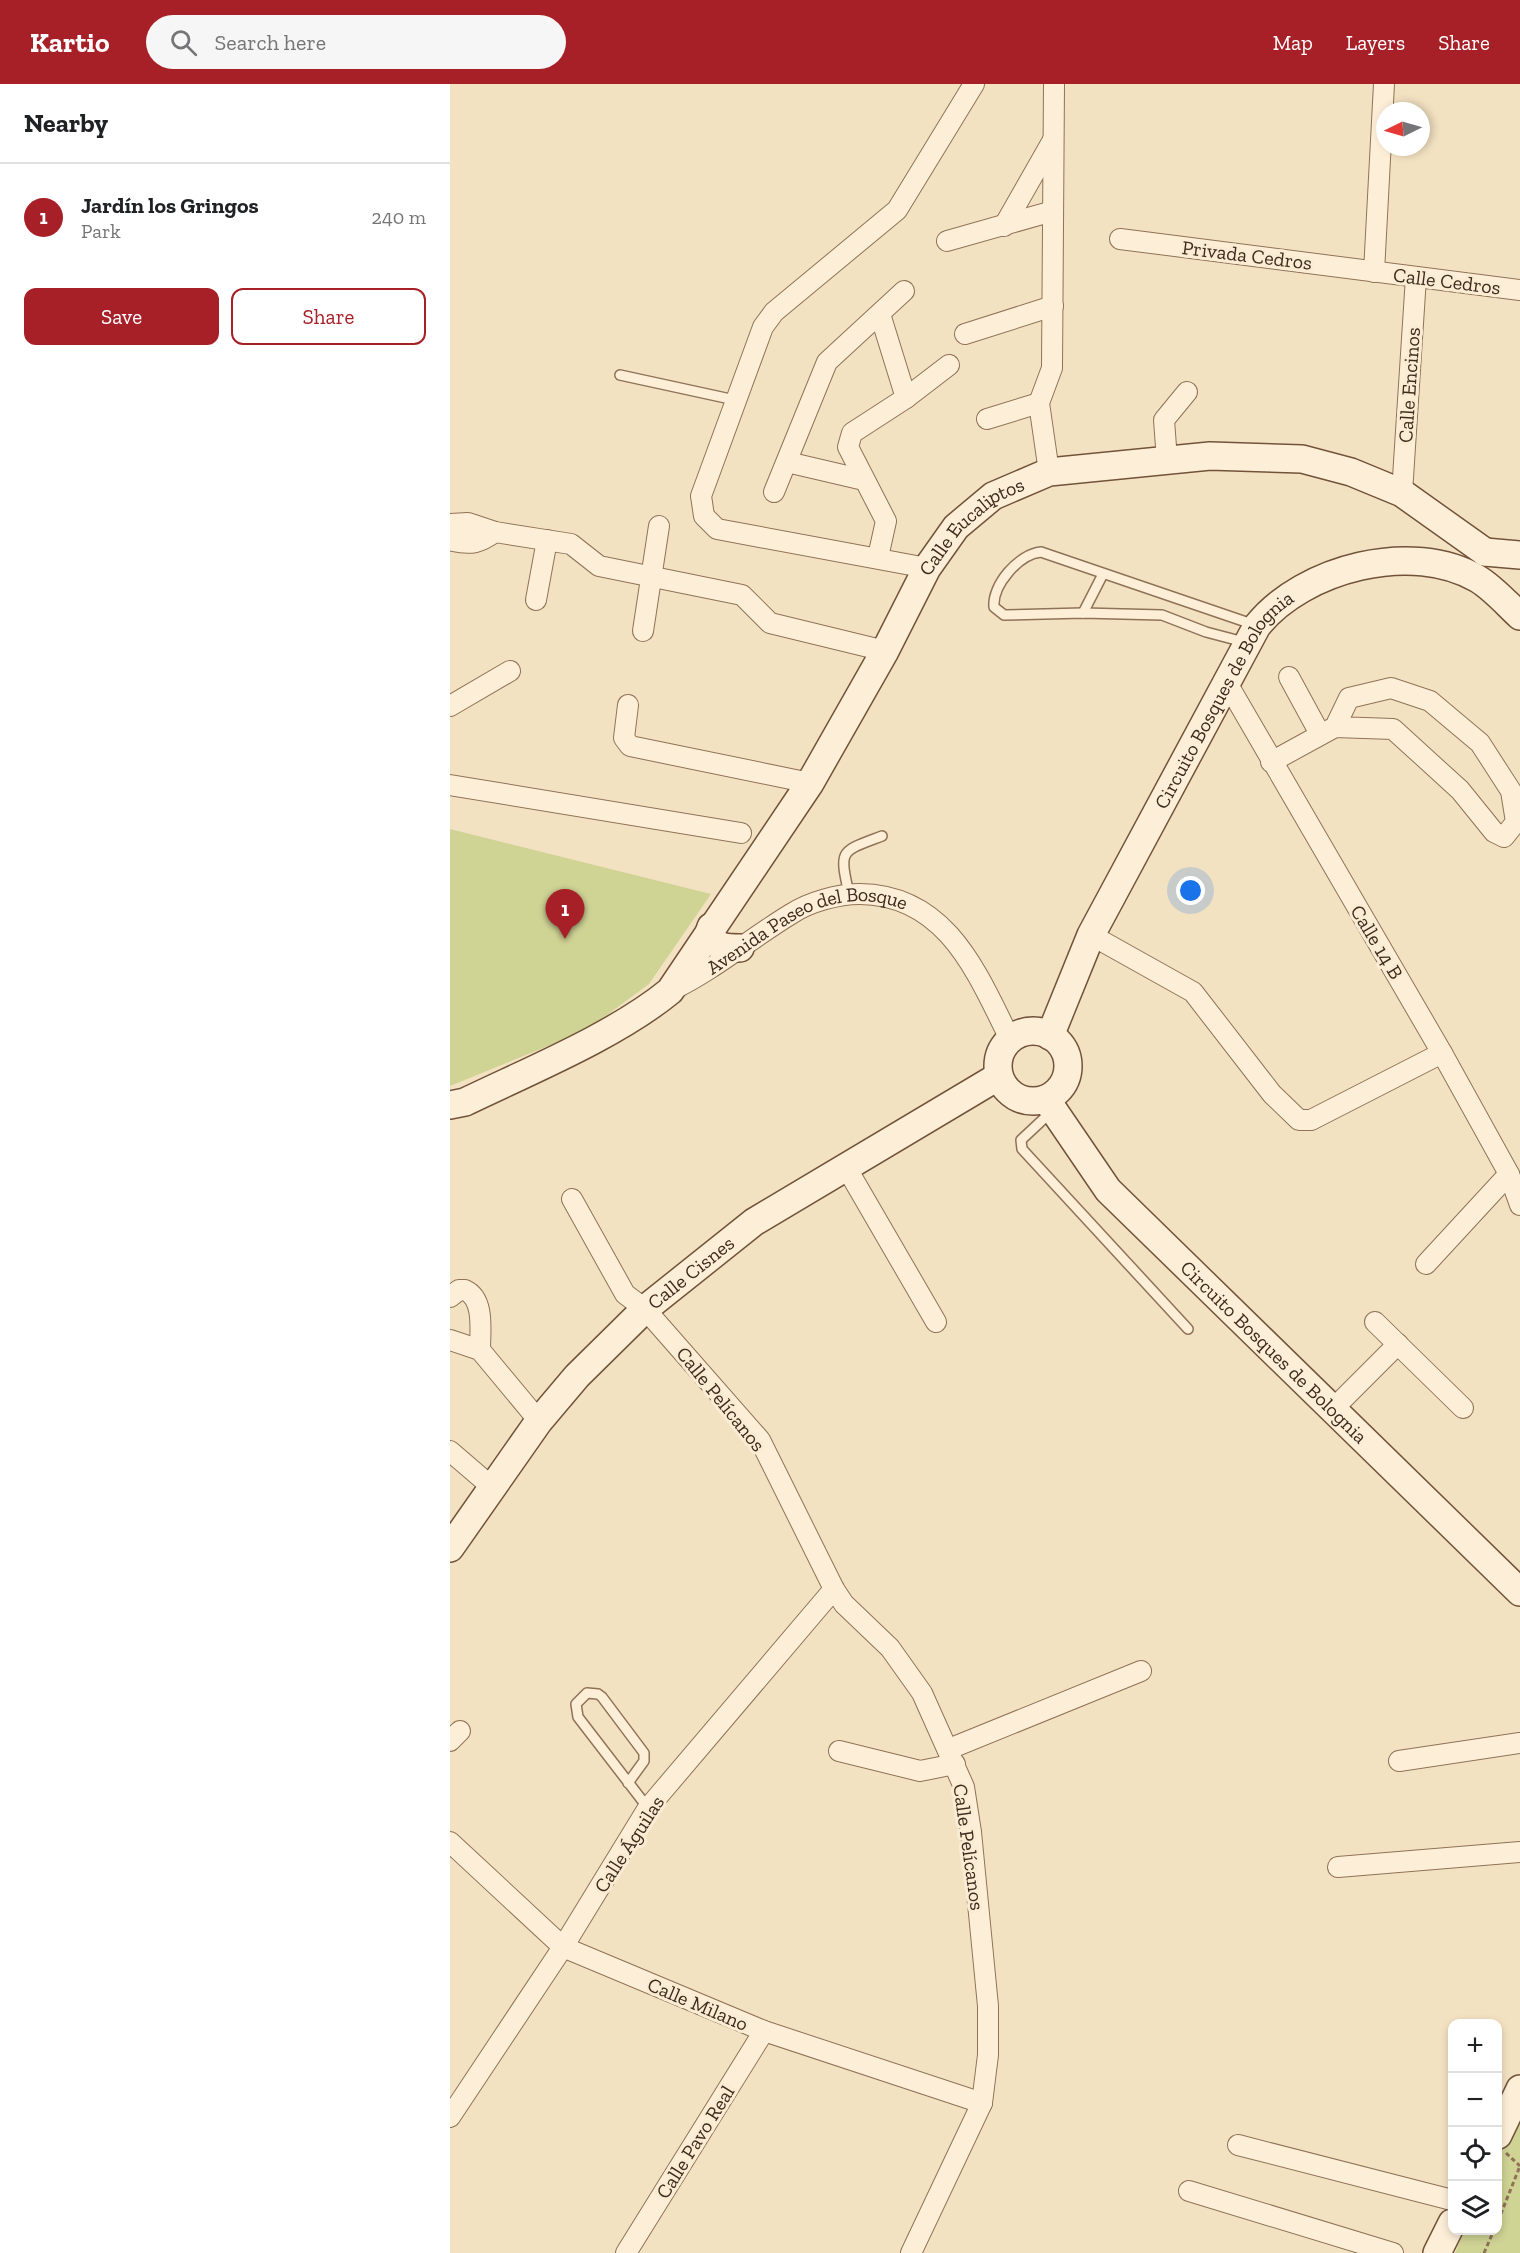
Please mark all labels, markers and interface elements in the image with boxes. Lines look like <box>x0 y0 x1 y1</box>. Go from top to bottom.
search box <box>146 15 566 69</box>
text: Kartio <box>30 26 110 59</box>
icon: search <box>167 26 200 59</box>
text: Search here <box>215 29 326 56</box>
text: Map <box>1273 30 1313 55</box>
text: Layers <box>1346 30 1405 55</box>
text: Share <box>1438 30 1490 55</box>
north arrow <box>1376 102 1430 156</box>
text: Nearby <box>24 107 108 139</box>
text: Jardín los Gringos <box>81 192 259 219</box>
text: 1 <box>39 205 48 229</box>
text: 240 m <box>372 205 426 229</box>
text: Park <box>81 219 121 243</box>
street label: Privada Cedros <box>1181 235 1313 275</box>
street label: Calle Cedros <box>1392 263 1502 299</box>
button: Save <box>24 288 219 345</box>
button: Share <box>231 288 426 345</box>
street label: Calle Encinos <box>1393 326 1425 444</box>
street label: Calle Eucaliptos <box>914 472 1028 580</box>
street label: Circuito Bosques de Bolognia <box>1149 585 1298 813</box>
your location <box>1176 876 1205 905</box>
street label: Avenida Paseo del Bosque <box>702 882 911 979</box>
pin: 1 <box>546 890 584 939</box>
street label: Calle 14 B <box>1346 901 1408 983</box>
street label: Calle Cisnes <box>643 1231 739 1314</box>
street label: Circuito Bosques de Bolognia <box>1176 1255 1373 1449</box>
street label: Calle Pelícanos <box>671 1342 771 1456</box>
street label: Calle Pelícanos <box>948 1782 990 1912</box>
street label: Calle Águilas <box>589 1791 669 1897</box>
street label: Calle Milano <box>644 1972 752 2036</box>
map controls <box>1448 2019 1502 2235</box>
button: + <box>1448 2019 1502 2073</box>
button: − <box>1448 2073 1502 2127</box>
street label: Calle Pavo Real <box>651 2081 739 2203</box>
button: locate <box>1448 2127 1502 2181</box>
button: layers <box>1448 2181 1502 2235</box>

